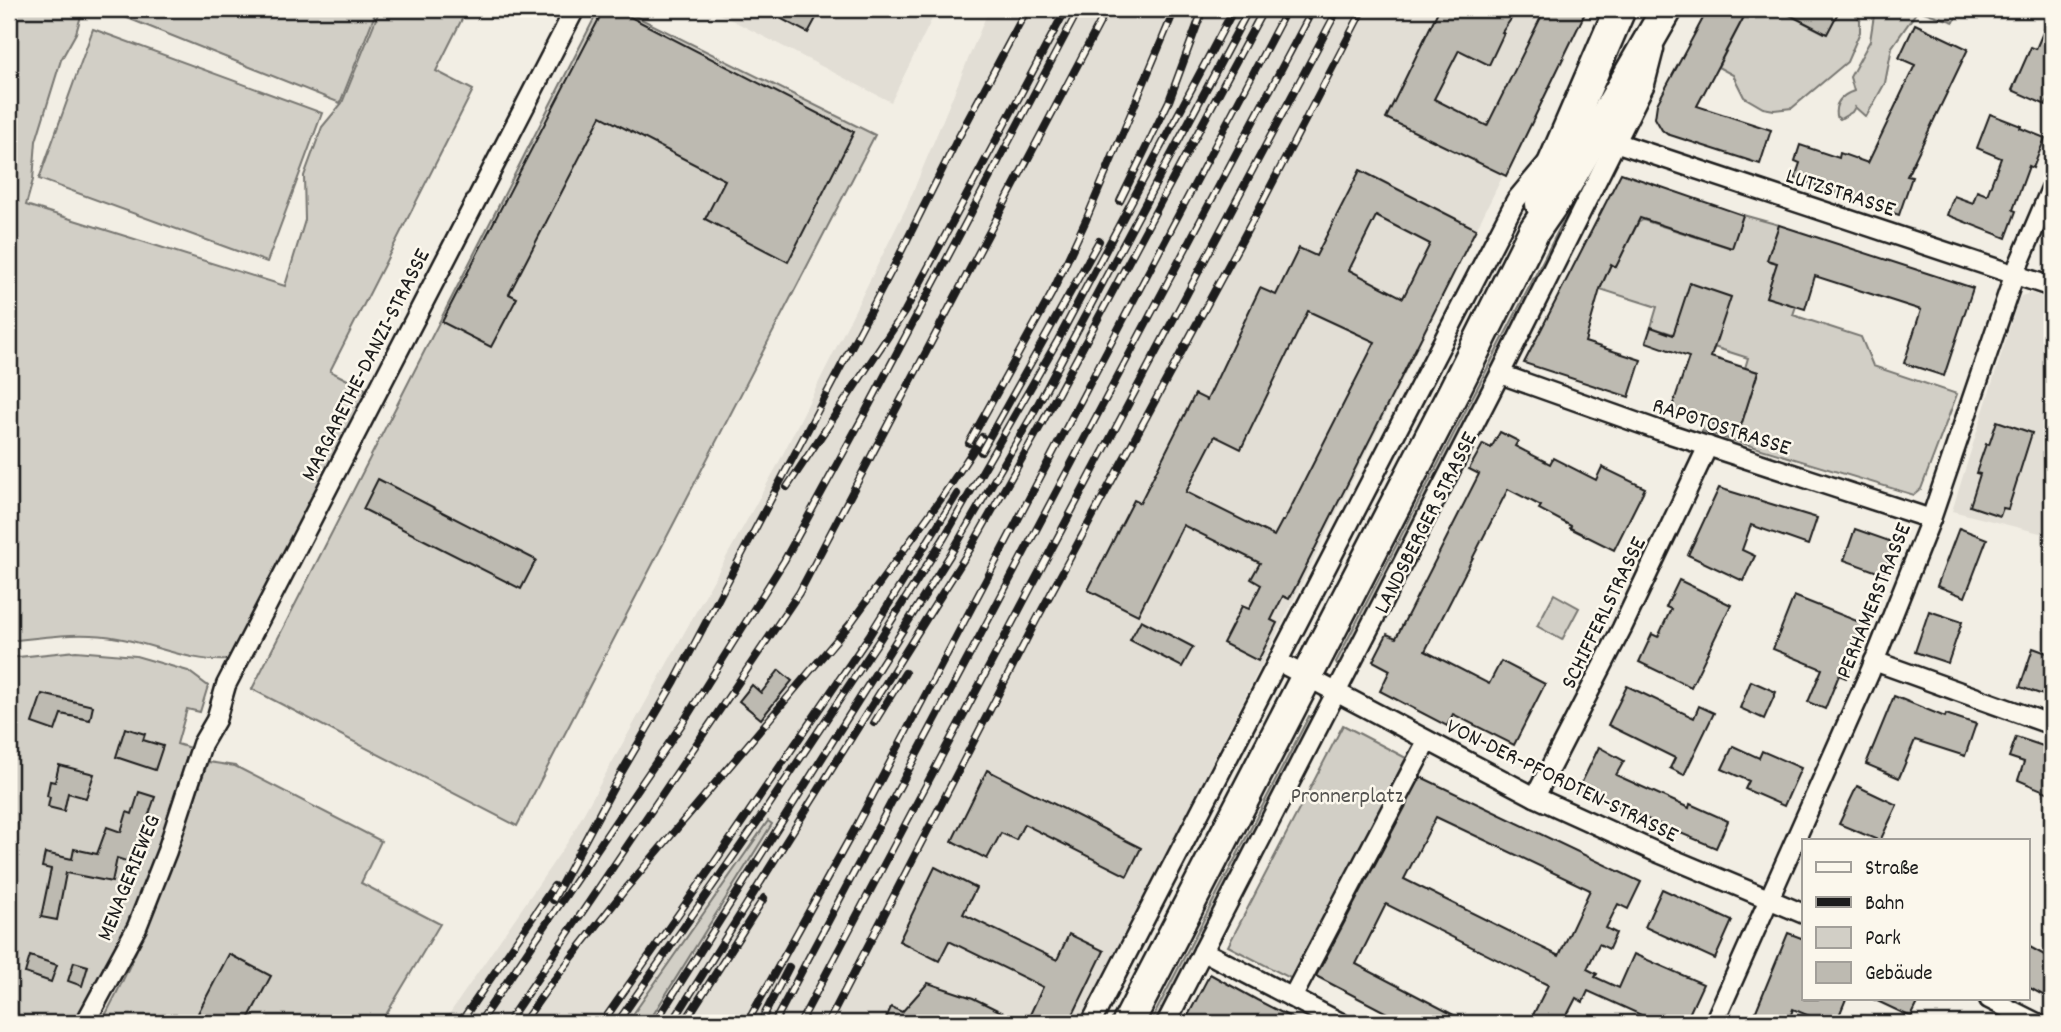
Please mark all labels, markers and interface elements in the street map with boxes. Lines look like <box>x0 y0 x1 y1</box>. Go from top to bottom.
street label: LUTZSTRASSE <box>1781 161 1900 228</box>
street label: MARGARETHE-DANZI-STRASSE <box>294 243 440 488</box>
street label: RAPOTOSTRASSE <box>1648 390 1795 466</box>
street label: LANDSBERGER STRASSE <box>1367 426 1488 620</box>
street label: PERHAMERSTRASSE <box>1829 518 1922 684</box>
street label: SCHIFFERLSTRASSE <box>1554 531 1657 695</box>
street label: VON-DER-PFORDTEN-STRASSE <box>1440 712 1684 853</box>
park label: Pronnerplatz <box>1290 781 1404 814</box>
street label: MENAGERIEWEG <box>90 810 171 947</box>
legend <box>1802 839 2030 1000</box>
text: Straße <box>1865 855 1919 885</box>
text: Bahn <box>1865 890 1904 920</box>
text: Park <box>1865 925 1901 955</box>
text: Gebäude <box>1865 960 1933 990</box>

